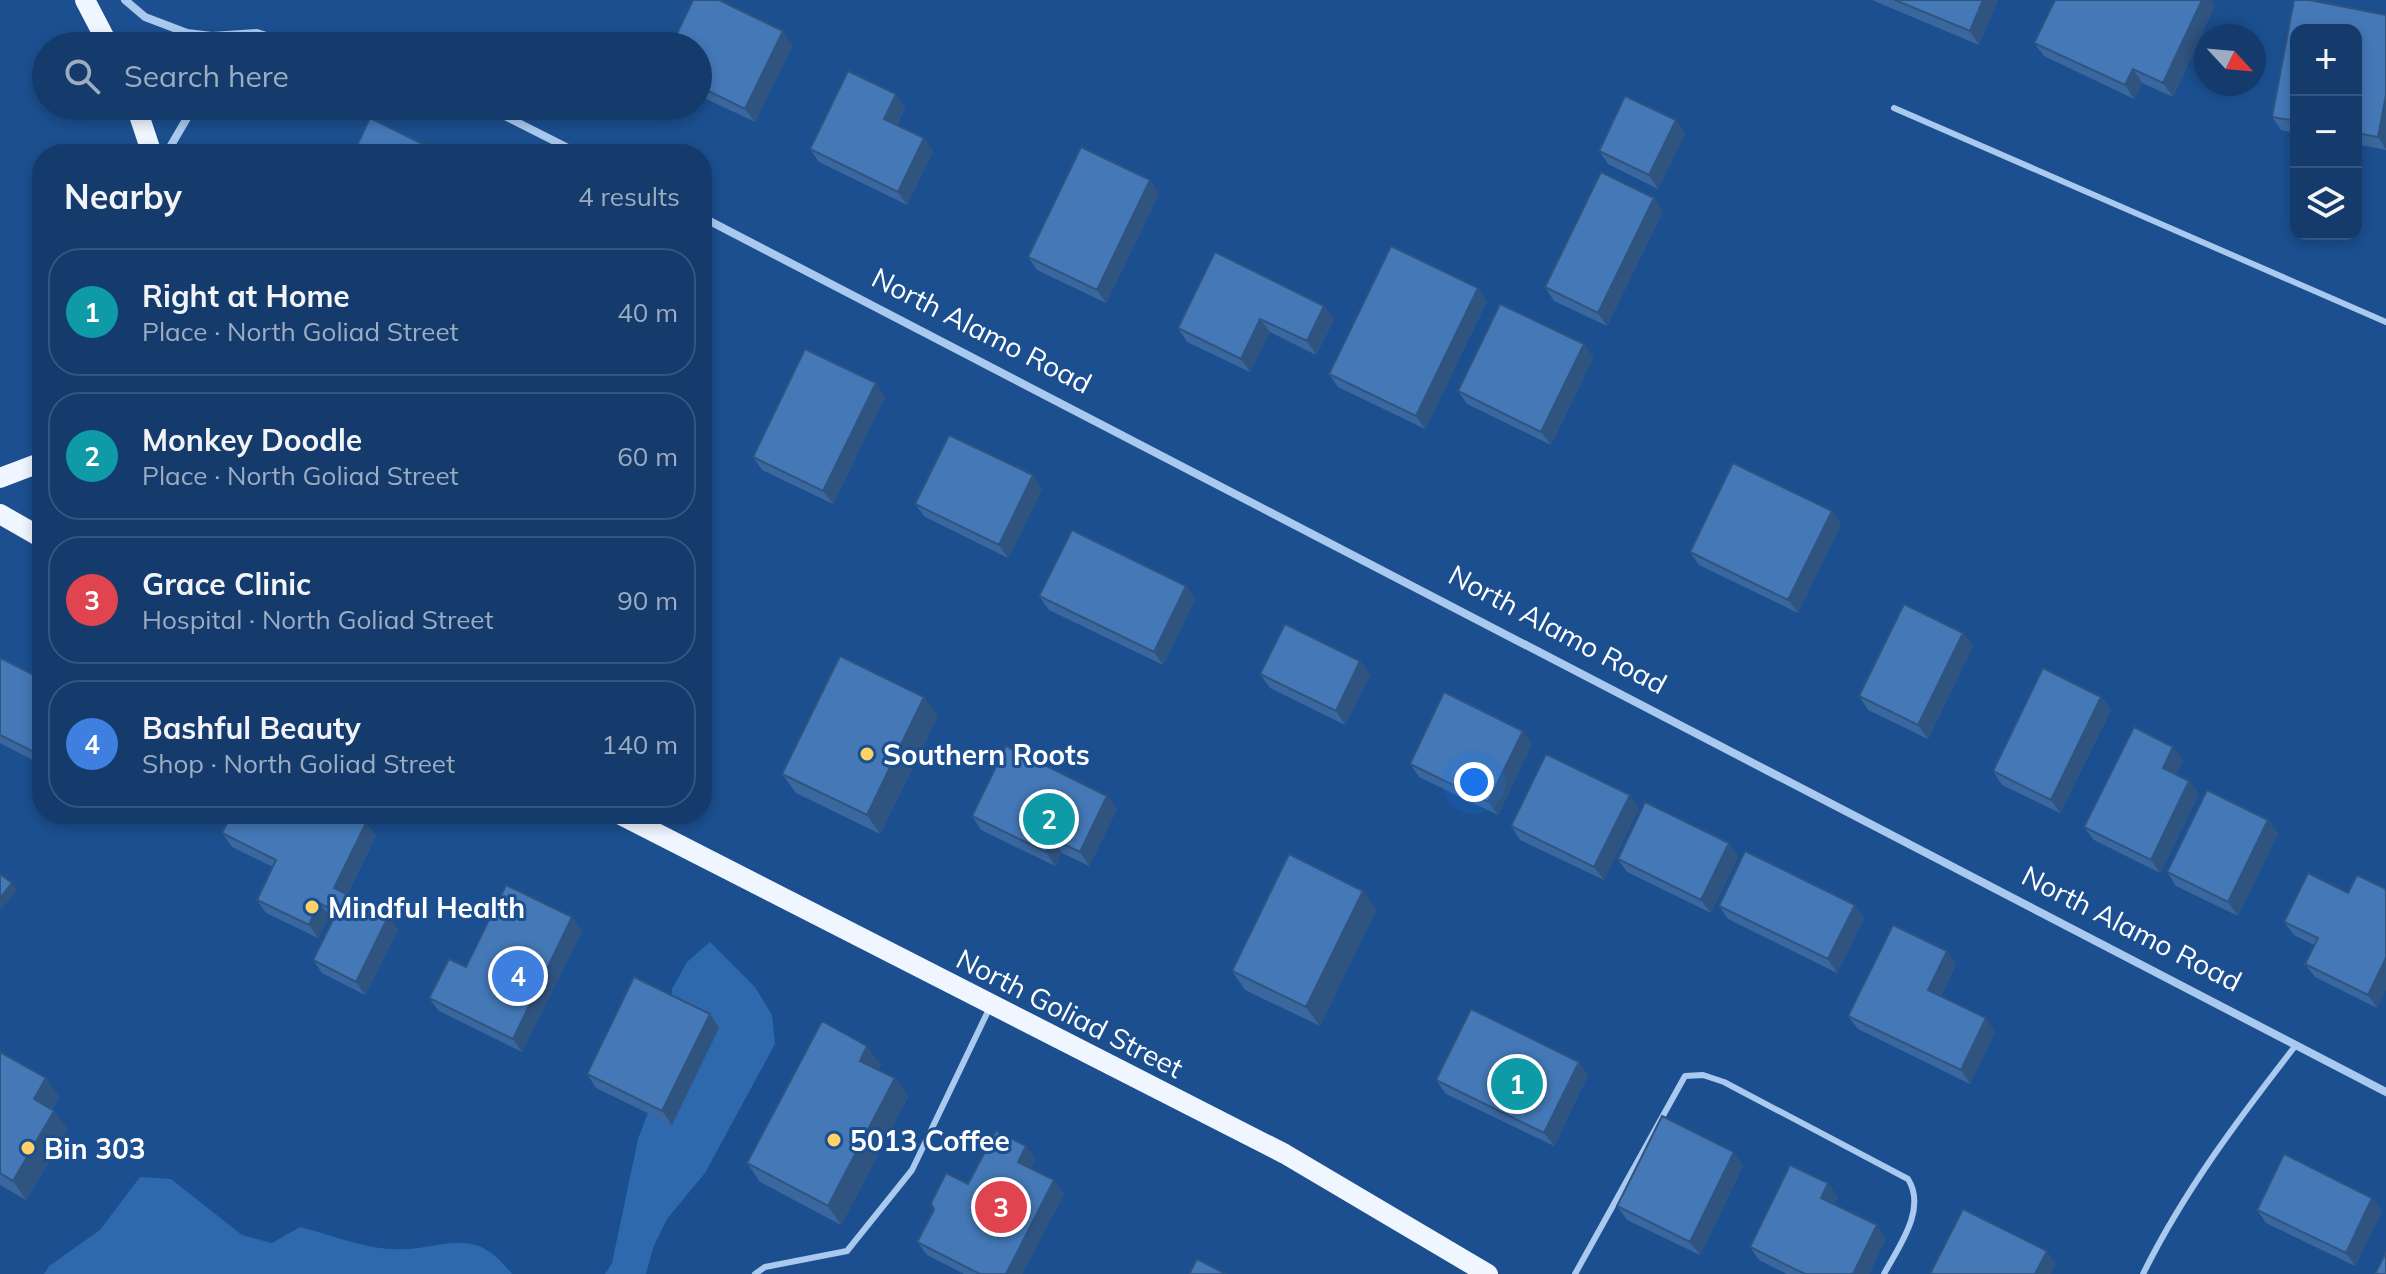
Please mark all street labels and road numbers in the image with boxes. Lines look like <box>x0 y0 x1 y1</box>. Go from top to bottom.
street label: North Alamo Road <box>866 259 1098 401</box>
street label: North Alamo Road <box>1443 557 1673 701</box>
street label: North Alamo Road <box>2016 857 2248 999</box>
street label: North Goliad Street <box>951 941 1189 1085</box>

